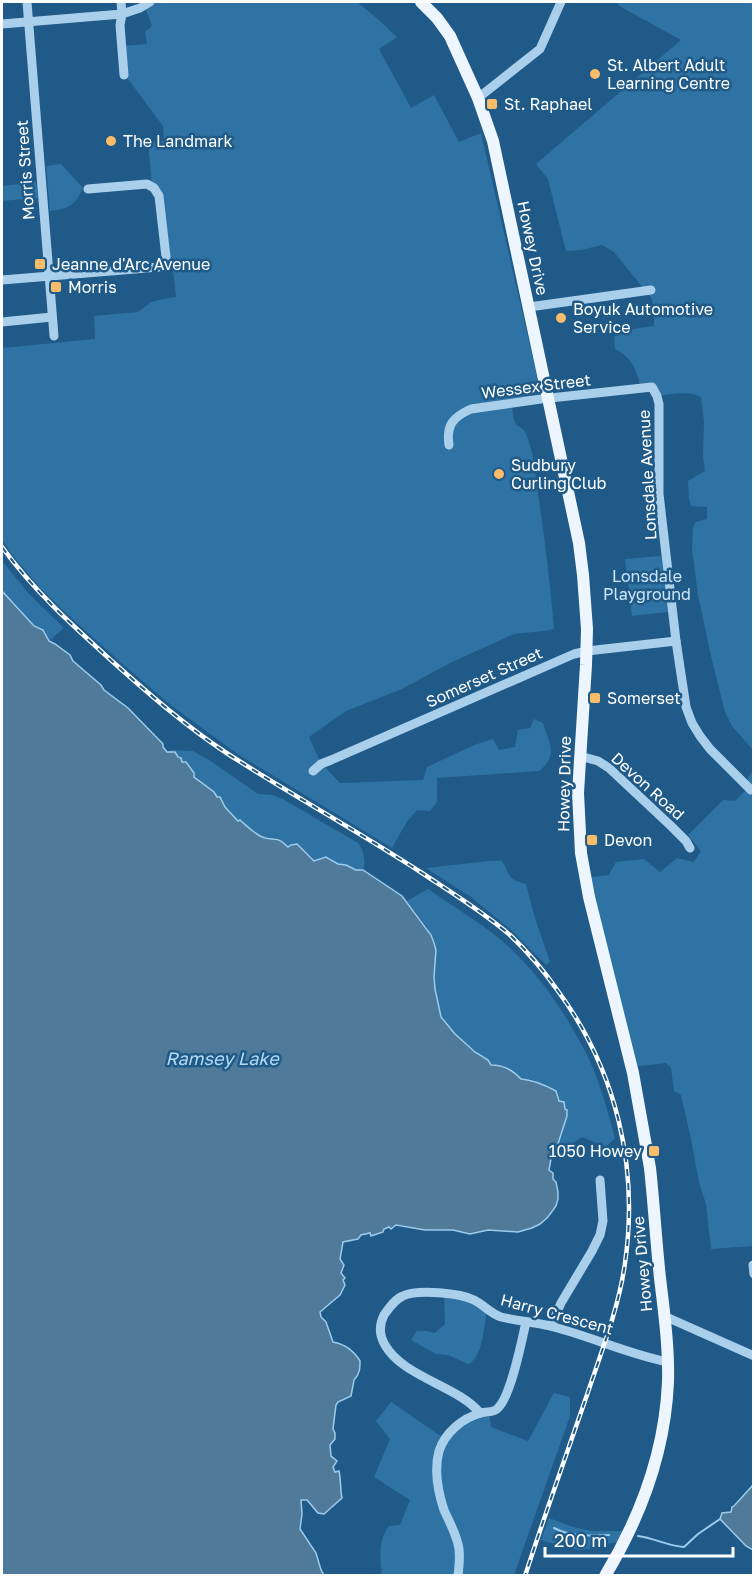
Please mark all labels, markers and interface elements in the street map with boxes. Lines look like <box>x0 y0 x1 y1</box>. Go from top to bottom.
place label: St. Albert Adult Learning Centre <box>607 55 730 93</box>
marker: St. Albert Adult Learning Centre <box>588 67 602 81</box>
place label: St. Raphael <box>504 94 592 114</box>
marker: St. Raphael <box>485 97 499 111</box>
street label: Morris Street <box>12 119 38 221</box>
place label: The Landmark <box>123 131 233 151</box>
marker: The Landmark <box>104 134 118 148</box>
street label: Howey Drive <box>513 199 553 297</box>
place label: Jeanne d'Arc Avenue <box>52 254 210 274</box>
marker: Jeanne d'Arc Avenue <box>33 257 47 271</box>
place label: Morris <box>68 277 117 297</box>
marker: Morris <box>49 280 63 294</box>
place label: Boyuk Automotive Service <box>573 299 713 337</box>
marker: Boyuk Automotive Service <box>554 311 568 325</box>
street label: Wessex Street <box>480 369 592 403</box>
street label: Lonsdale Avenue <box>634 409 660 541</box>
place label: Sudbury Curling Club <box>511 455 607 493</box>
marker: Sudbury Curling Club <box>492 467 506 481</box>
park label: Lonsdale Playground <box>603 566 691 604</box>
street label: Somerset Street <box>423 642 545 712</box>
place label: Somerset <box>607 688 681 708</box>
marker: Somerset <box>588 691 602 705</box>
street label: Howey Drive <box>553 736 575 832</box>
street label: Devon Road <box>607 748 689 824</box>
place label: Devon <box>604 830 652 850</box>
marker: Devon <box>585 833 599 847</box>
water label: Ramsey Lake <box>165 1047 280 1069</box>
place label: 1050 Howey <box>549 1141 642 1161</box>
marker: 1050 Howey <box>647 1144 661 1158</box>
street label: Howey Drive <box>628 1215 656 1313</box>
street label: Harry Crescent <box>498 1289 616 1339</box>
scale bar <box>545 1520 732 1558</box>
text: 200 m <box>554 1529 607 1551</box>

